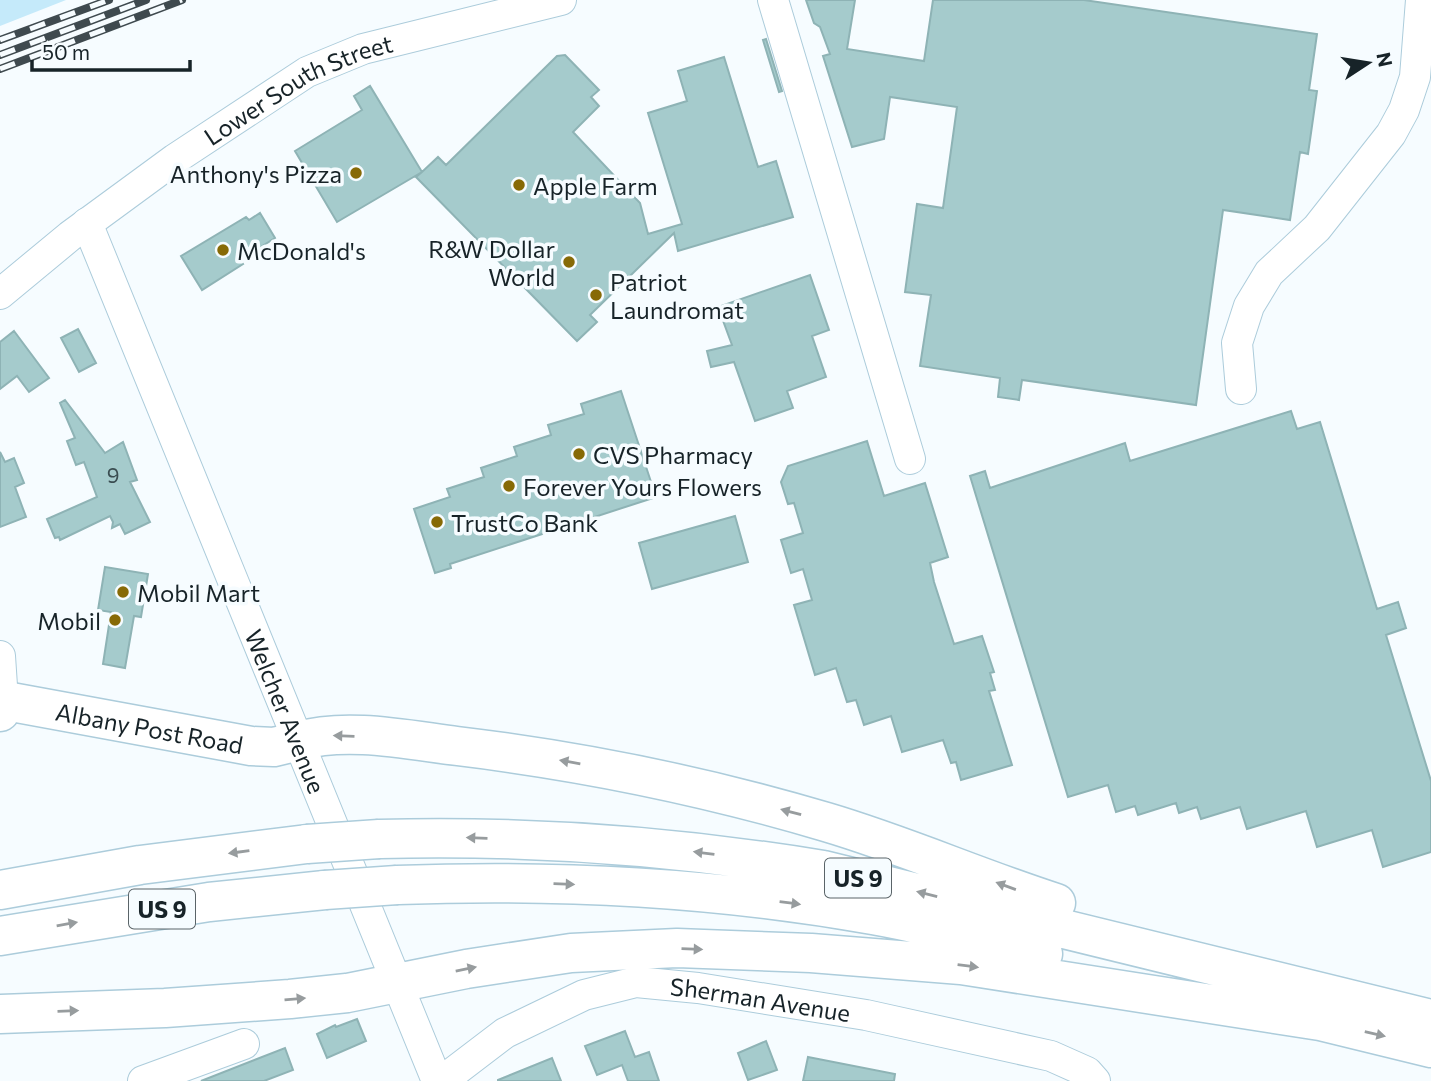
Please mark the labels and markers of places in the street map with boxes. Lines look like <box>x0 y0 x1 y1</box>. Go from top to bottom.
place label: Anthony's Pizza <box>170 159 342 188</box>
marker: Anthony's Pizza <box>348 165 364 181</box>
place label: Apple Farm <box>533 171 658 200</box>
marker: Apple Farm <box>511 177 527 193</box>
place label: R&W Dollar World <box>428 234 555 291</box>
place label: McDonald's <box>237 236 366 265</box>
marker: McDonald's <box>215 242 231 258</box>
marker: R&W Dollar World <box>561 254 577 270</box>
place label: Patriot Laundromat <box>610 267 744 324</box>
marker: Patriot Laundromat <box>588 287 604 303</box>
place label: CVS Pharmacy <box>593 440 753 469</box>
marker: CVS Pharmacy <box>571 446 587 462</box>
place label: Forever Yours Flowers <box>523 472 762 501</box>
marker: Forever Yours Flowers <box>501 478 517 494</box>
place label: TrustCo Bank <box>451 508 598 537</box>
marker: TrustCo Bank <box>429 514 445 530</box>
place label: Mobil Mart <box>137 578 260 607</box>
marker: Mobil Mart <box>115 584 131 600</box>
place label: Mobil <box>37 606 101 635</box>
marker: Mobil <box>107 612 123 628</box>

